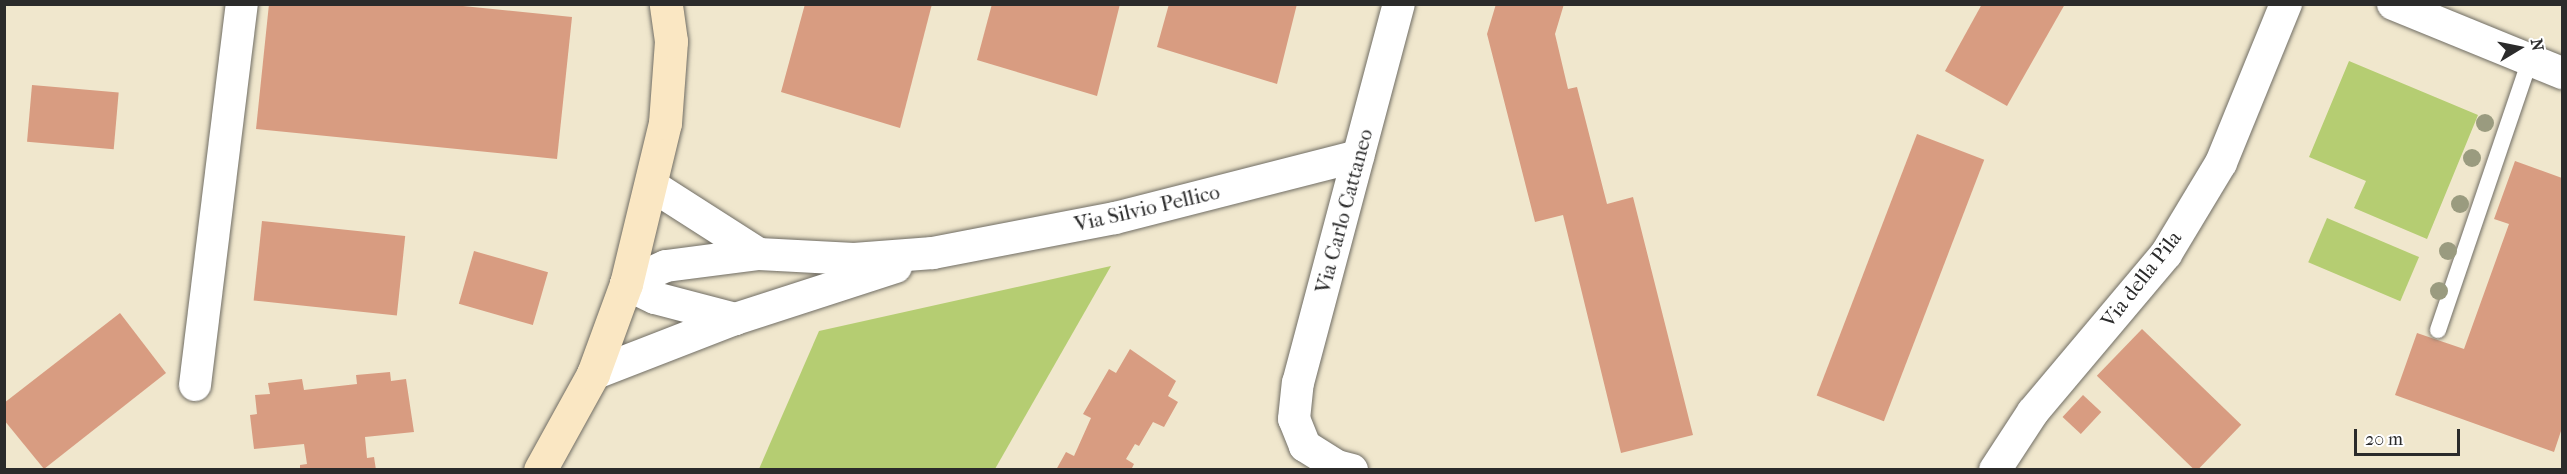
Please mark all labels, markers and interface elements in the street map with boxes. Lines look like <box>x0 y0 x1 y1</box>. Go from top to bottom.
north arrow <box>2489 18 2549 78</box>
text: N <box>2527 37 2548 52</box>
street label: Via Carlo Cattaneo <box>1310 126 1378 296</box>
street label: Via Silvio Pellico <box>1072 179 1222 237</box>
street label: Via della Pila <box>2095 226 2187 332</box>
scale bar <box>2357 417 2464 455</box>
text: 20 m <box>2365 429 2403 450</box>

